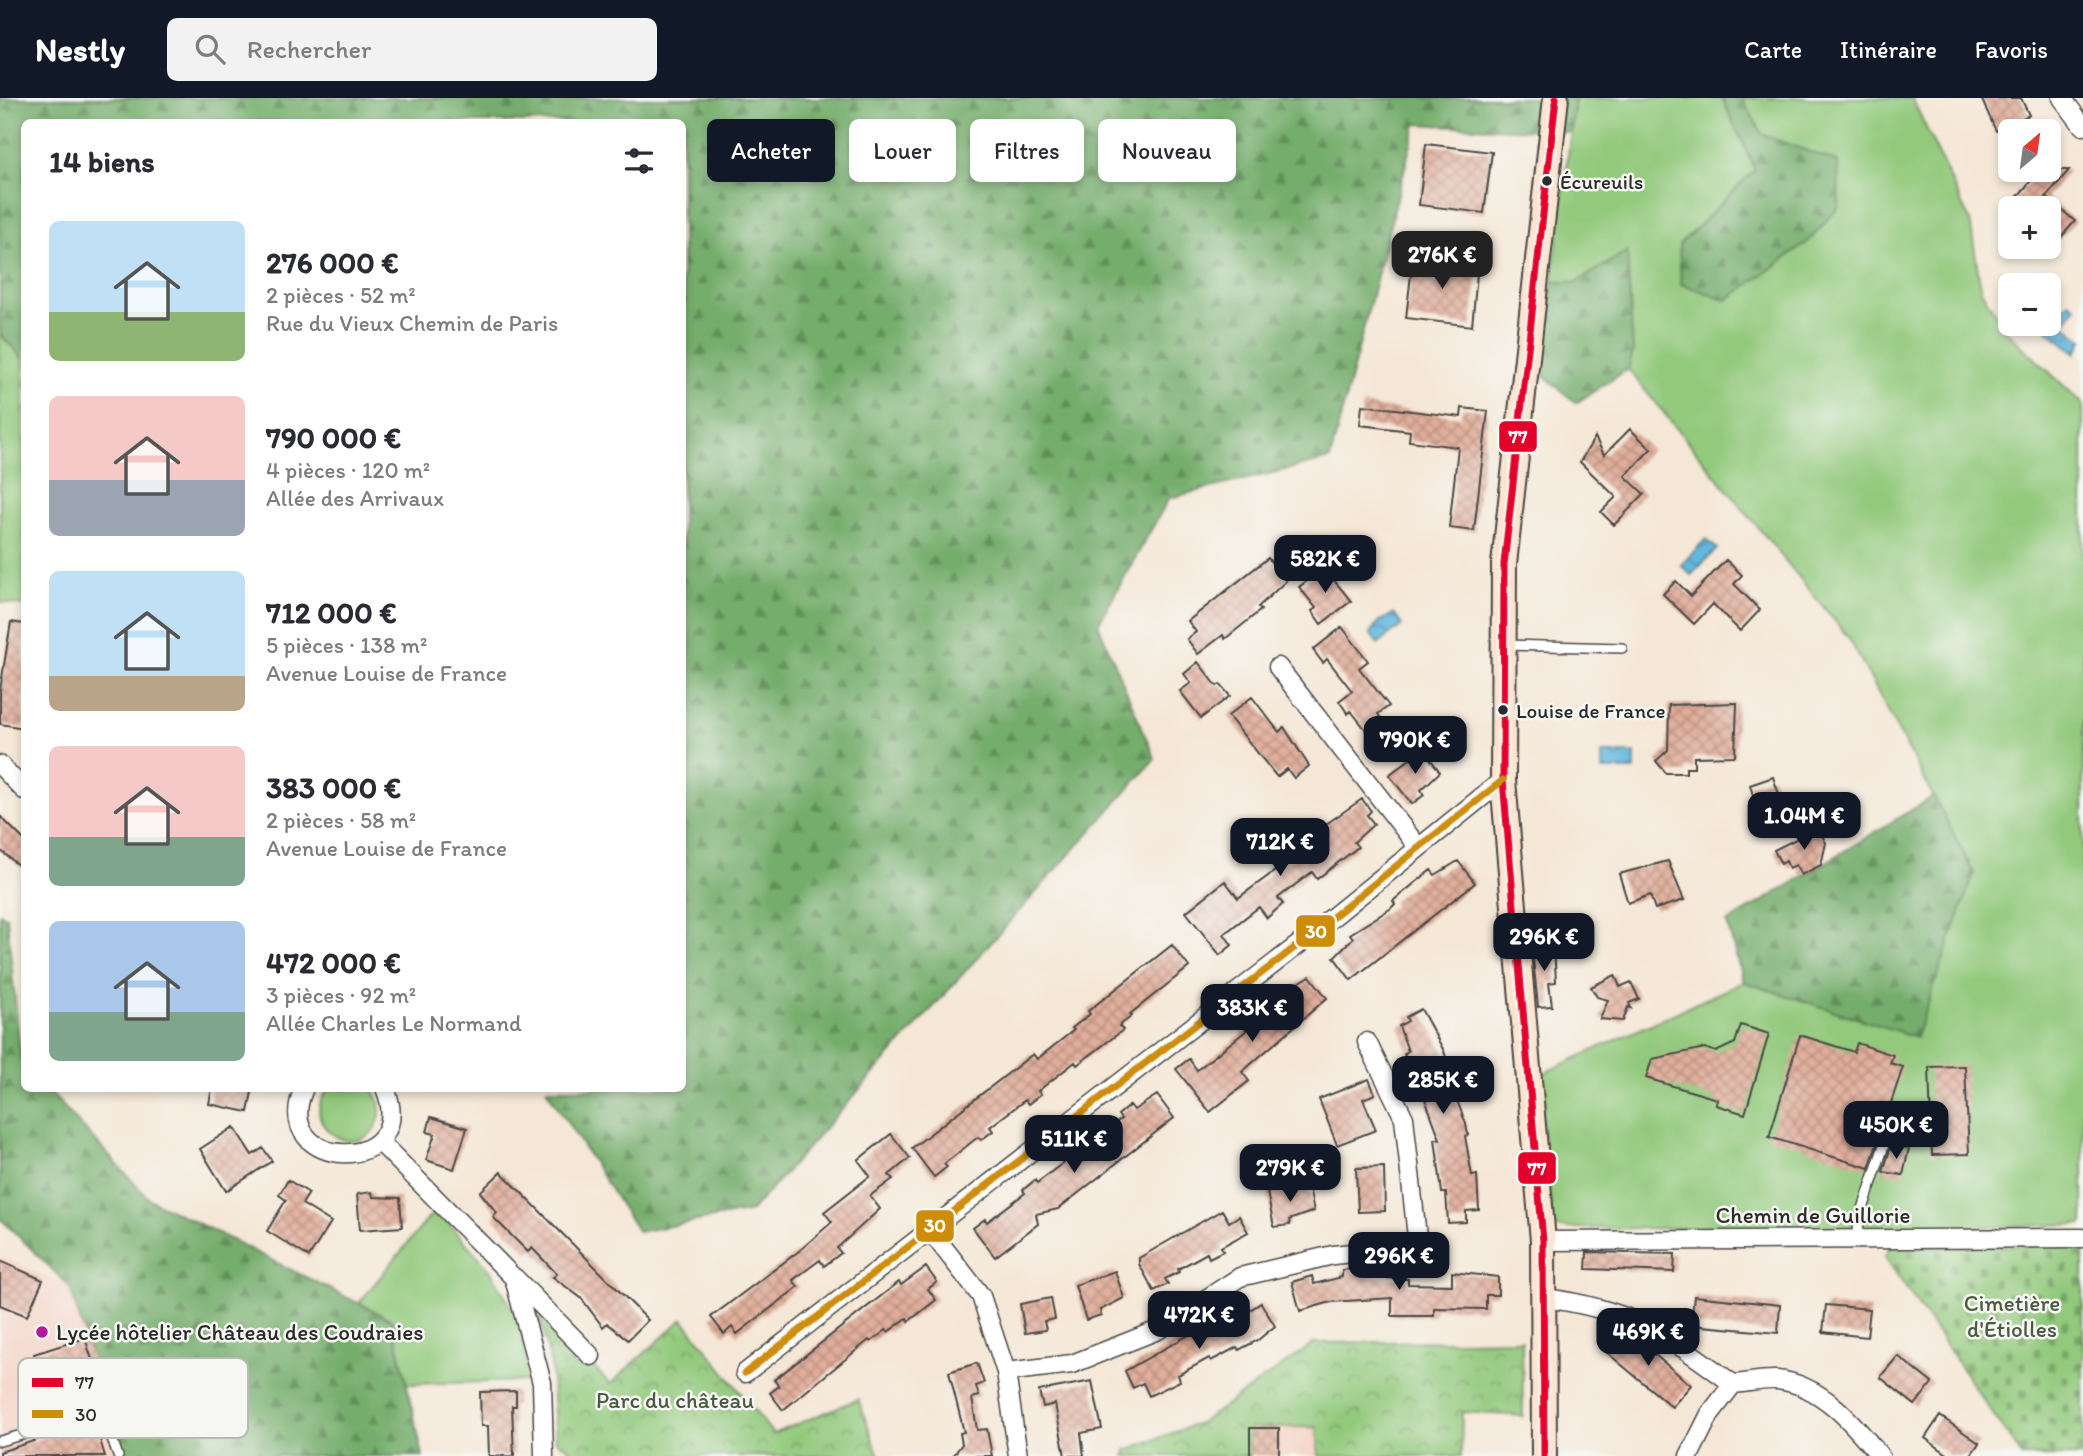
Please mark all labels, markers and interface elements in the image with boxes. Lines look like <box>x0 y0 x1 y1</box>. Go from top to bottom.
search box <box>167 18 657 81</box>
text: Nestly <box>35 30 125 69</box>
icon: search <box>191 30 229 68</box>
text: Rechercher <box>247 33 371 65</box>
text: Carte <box>1744 35 1802 64</box>
text: Itinéraire <box>1840 35 1937 64</box>
text: Favoris <box>1975 35 2048 64</box>
chip: Acheter <box>707 119 835 182</box>
chip: Louer <box>849 119 956 182</box>
chip: Filtres <box>970 119 1084 182</box>
chip: Nouveau <box>1098 119 1236 182</box>
north arrow <box>1998 119 2062 182</box>
map controls <box>1998 119 2061 336</box>
icon: filters <box>620 142 658 180</box>
text: 14 biens <box>49 143 155 180</box>
place label: Écureuils <box>1560 169 1643 194</box>
marker: Écureuils <box>1540 174 1554 188</box>
button: + <box>1998 196 2061 259</box>
pin: 276K € <box>1385 232 1499 291</box>
text: 276K € <box>1408 240 1476 268</box>
text: 276 000 € <box>266 244 399 281</box>
icon: home <box>105 249 189 333</box>
button: − <box>1998 273 2061 336</box>
text: 2 pièces · 52 m² <box>266 281 416 309</box>
text: Rue du Vieux Chemin de Paris <box>266 309 558 337</box>
text: 790 000 € <box>266 419 401 456</box>
line badge: 77 <box>1498 420 1538 453</box>
icon: home <box>105 424 189 508</box>
text: 77 <box>1508 425 1528 448</box>
text: 4 pièces · 120 m² <box>266 456 430 484</box>
text: Allée des Arrivaux <box>266 484 444 512</box>
pin: 582K € <box>1268 536 1382 595</box>
text: 582K € <box>1290 544 1360 572</box>
text: 712 000 € <box>266 594 397 631</box>
icon: home <box>105 599 189 683</box>
text: 5 pièces · 138 m² <box>266 631 427 659</box>
text: Avenue Louise de France <box>266 659 507 687</box>
place label: Louise de France <box>1516 698 1666 723</box>
marker: Louise de France <box>1496 703 1510 717</box>
pin: 790K € <box>1358 716 1472 776</box>
text: 790K € <box>1380 725 1450 753</box>
text: 383 000 € <box>266 769 401 806</box>
icon: home <box>105 774 189 858</box>
pin: 1.04M € <box>1739 792 1869 852</box>
text: 1.04M € <box>1764 801 1844 829</box>
text: 2 pièces · 58 m² <box>266 806 416 834</box>
pin: 712K € <box>1223 818 1337 878</box>
text: 712K € <box>1246 827 1314 855</box>
text: Avenue Louise de France <box>266 834 507 862</box>
line badge: 30 <box>1295 914 1336 948</box>
pin: 296K € <box>1487 914 1601 973</box>
text: 30 <box>1305 920 1327 943</box>
text: 296K € <box>1509 922 1579 950</box>
text: 472 000 € <box>266 944 401 981</box>
icon: home <box>105 949 189 1033</box>
text: 3 pièces · 92 m² <box>266 981 416 1009</box>
pin: 383K € <box>1195 984 1309 1044</box>
text: 383K € <box>1217 993 1287 1021</box>
text: Allée Charles Le Normand <box>266 1009 522 1037</box>
pin: 285K € <box>1386 1056 1500 1116</box>
text: 285K € <box>1408 1065 1478 1093</box>
pin: 450K € <box>1839 1102 1953 1161</box>
text: 450K € <box>1859 1110 1933 1138</box>
pin: 511K € <box>1017 1116 1131 1175</box>
text: 511K € <box>1041 1124 1107 1152</box>
pin: 279K € <box>1233 1144 1347 1204</box>
line badge: 77 <box>1517 1151 1557 1185</box>
text: 279K € <box>1256 1153 1324 1181</box>
text: 77 <box>1527 1157 1547 1180</box>
street label: Chemin de Guillorie <box>1716 1201 1910 1229</box>
line badge: 30 <box>915 1209 955 1243</box>
text: 30 <box>924 1214 946 1237</box>
pin: 296K € <box>1342 1232 1456 1292</box>
text: 296K € <box>1364 1241 1434 1269</box>
park label: Cimetière d'Étiolles <box>1964 1289 2060 1343</box>
pin: 472K € <box>1142 1292 1256 1351</box>
text: 472K € <box>1164 1300 1234 1328</box>
pin: 469K € <box>1591 1308 1705 1368</box>
text: 469K € <box>1612 1317 1684 1345</box>
place label: Lycée hôtelier Château des Coudraies <box>56 1318 423 1346</box>
marker: Lycée hôtelier Château des Coudraies <box>34 1324 50 1340</box>
legend <box>18 1358 248 1438</box>
text: 77 <box>75 1371 94 1394</box>
park label: Parc du château <box>596 1386 755 1414</box>
text: 30 <box>75 1403 97 1426</box>

